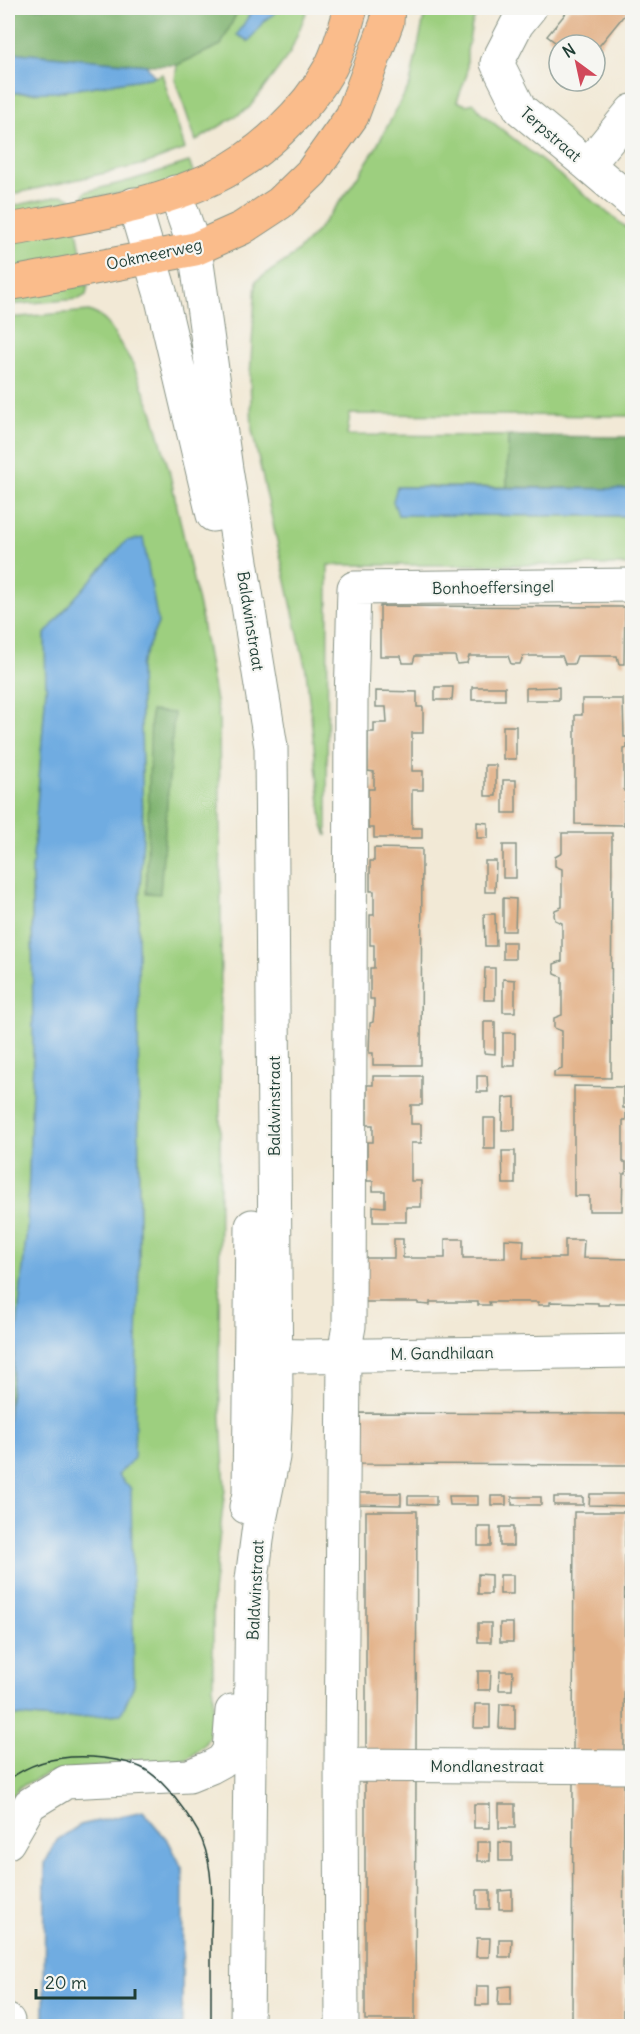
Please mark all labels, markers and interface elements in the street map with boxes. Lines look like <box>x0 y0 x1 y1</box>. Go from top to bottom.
north arrow <box>547 33 607 93</box>
text: N <box>559 39 579 62</box>
street label: Terpstraat <box>516 102 586 166</box>
street label: Ookmeerweg <box>104 234 204 274</box>
street label: Baldwinstraat <box>233 570 269 673</box>
street label: Bonhoeffersingel <box>432 576 554 598</box>
street label: Baldwinstraat <box>264 1055 284 1156</box>
street label: M. Gandhilaan <box>390 1342 494 1364</box>
street label: Baldwinstraat <box>242 1539 268 1641</box>
street label: Mondlanestraat <box>430 1756 544 1776</box>
scale bar <box>36 1962 135 2000</box>
text: 20 m <box>45 1971 87 1994</box>

